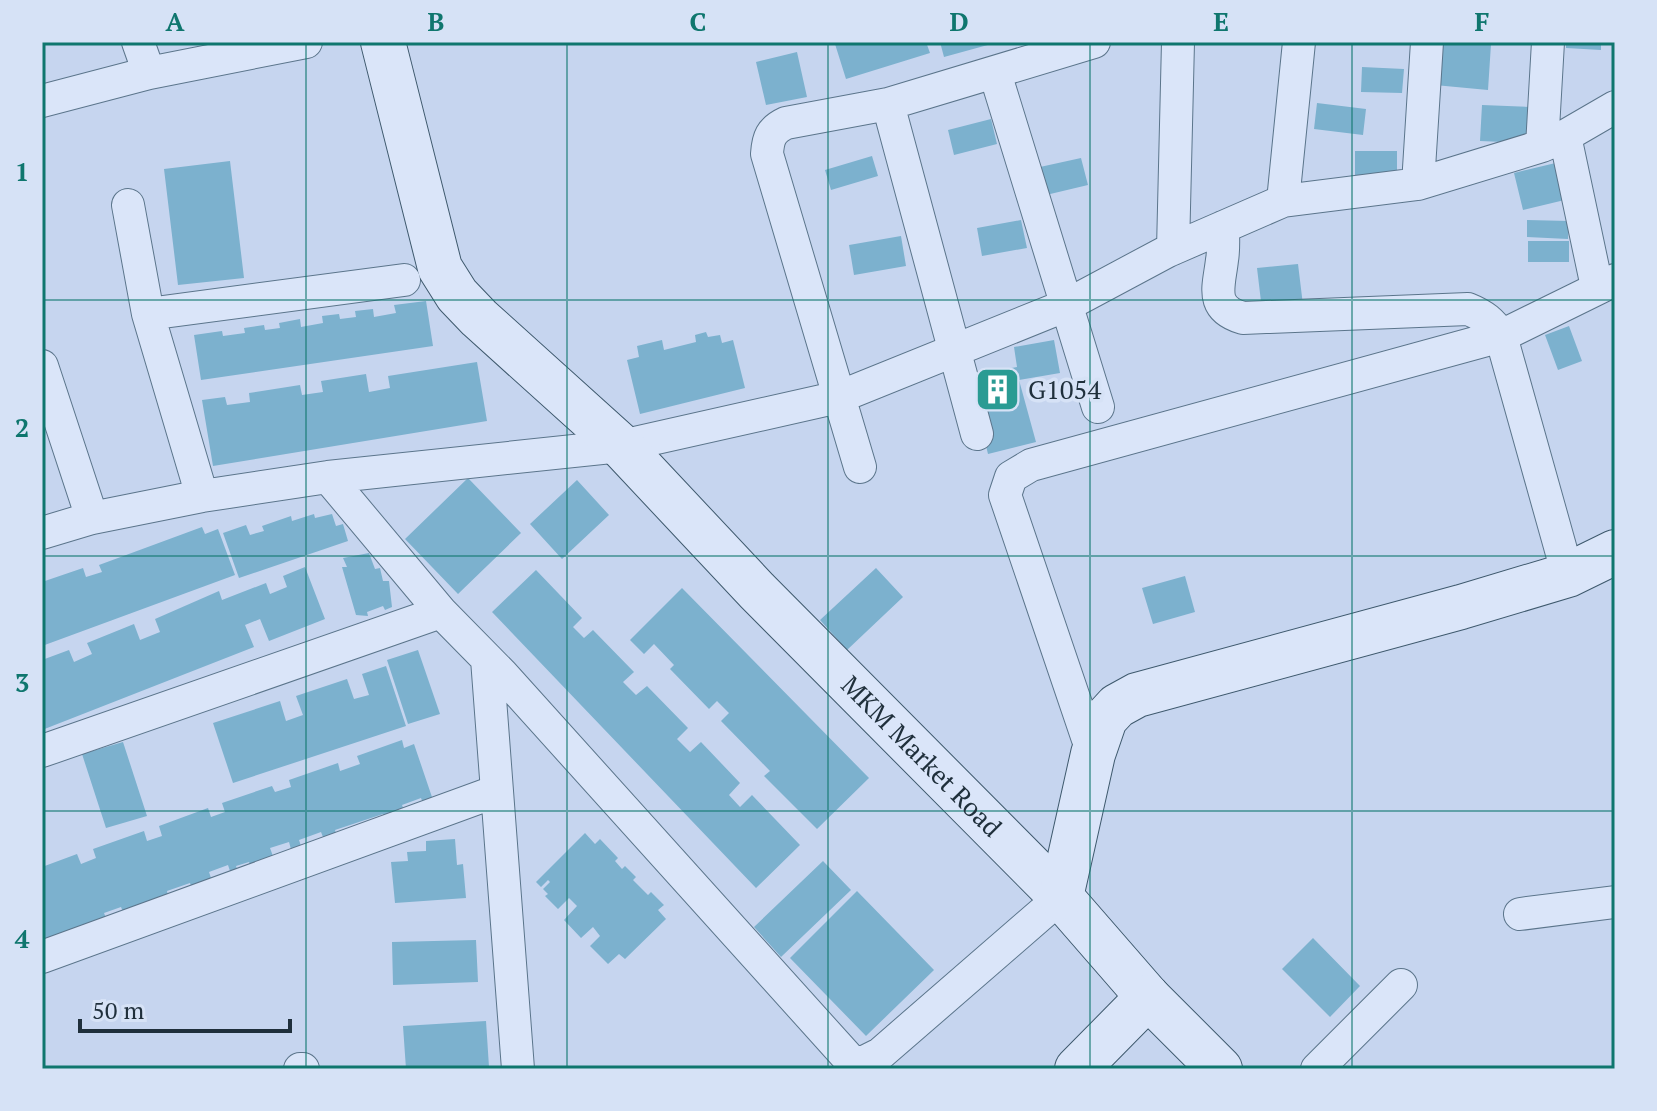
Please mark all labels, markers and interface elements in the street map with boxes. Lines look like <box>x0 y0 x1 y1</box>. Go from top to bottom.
text: A <box>166 4 185 38</box>
text: B <box>428 4 444 38</box>
text: C <box>690 4 706 38</box>
text: D <box>949 4 969 38</box>
text: E <box>1213 4 1229 38</box>
text: F <box>1475 4 1490 38</box>
text: 1 <box>15 154 29 188</box>
building icon: G1054 <box>973 366 1021 414</box>
place label: G1054 <box>1028 372 1101 406</box>
text: 2 <box>15 410 29 444</box>
text: 3 <box>15 665 29 699</box>
street label: MKM Market Road <box>835 668 1010 844</box>
text: 4 <box>15 921 30 955</box>
scale bar <box>80 983 290 1033</box>
text: 50 m <box>92 994 144 1026</box>

